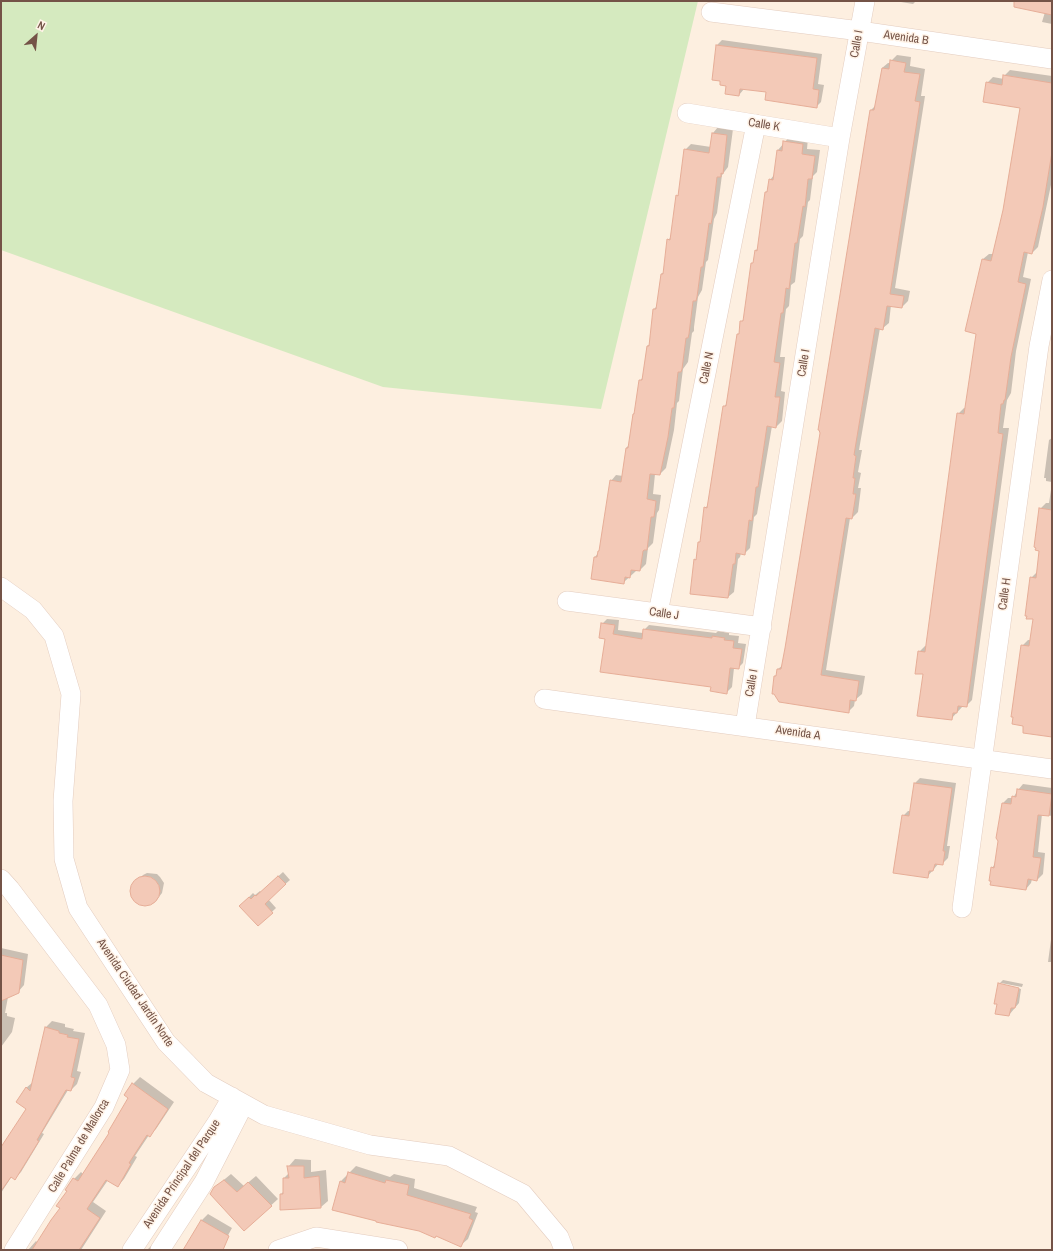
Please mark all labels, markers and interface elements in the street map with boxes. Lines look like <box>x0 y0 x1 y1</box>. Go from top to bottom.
north arrow <box>16 16 56 56</box>
text: N <box>35 18 48 33</box>
street label: Avenida B <box>883 28 929 48</box>
street label: Calle I <box>847 29 867 59</box>
street label: Calle K <box>747 115 781 135</box>
street label: Calle I <box>795 348 813 378</box>
street label: Calle N <box>697 351 717 385</box>
street label: Calle H <box>996 577 1014 611</box>
street label: Calle J <box>648 605 680 623</box>
street label: Calle I <box>742 668 762 698</box>
street label: Avenida A <box>775 723 821 743</box>
street label: Avenida Ciudad Jardín Norte <box>93 936 177 1050</box>
street label: Calle Palma de Mallorca <box>45 1097 113 1195</box>
street label: Avenida Principal del Parque <box>140 1117 224 1231</box>

